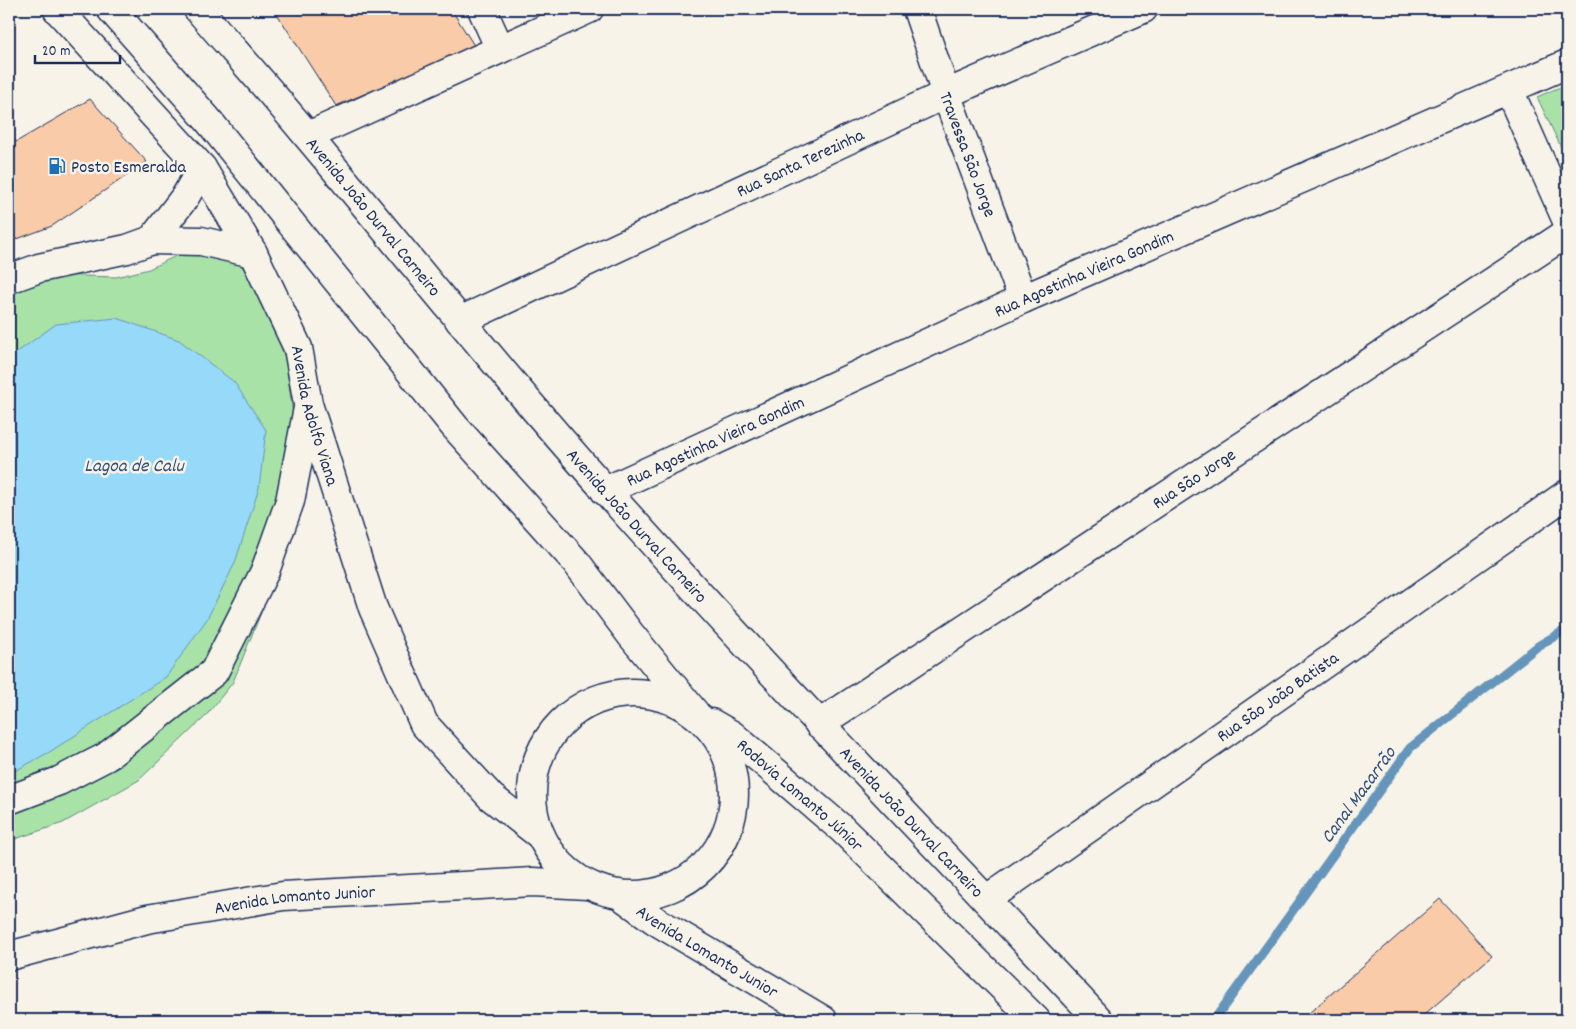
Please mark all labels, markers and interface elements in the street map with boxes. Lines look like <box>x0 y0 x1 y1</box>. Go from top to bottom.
scale bar <box>35 32 120 64</box>
text: 20 m <box>42 41 70 63</box>
street label: Travessa São Jorge <box>931 89 1001 221</box>
street label: Rua Santa Terezinha <box>733 124 869 205</box>
street label: Avenida João Durval Carneiro <box>299 133 445 303</box>
fuel station icon: Posto Esmeralda <box>47 156 67 176</box>
place label: Posto Esmeralda <box>71 156 186 181</box>
street label: Rua Agostinha Vieira Gondim <box>991 225 1178 325</box>
street label: Avenida Adolfo Viana <box>283 344 343 490</box>
street label: Rua Agostinha Vieira Gondim <box>623 391 809 495</box>
street label: Avenida João Durval Carneiro <box>559 444 712 610</box>
street label: Rua São Jorge <box>1148 444 1242 517</box>
water label: Lagoa de Calu <box>84 454 185 481</box>
street label: Rua São João Batista <box>1213 647 1345 750</box>
street label: Rodovia Lomanto Júnior <box>730 734 868 858</box>
water label: Canal Macarrão <box>1316 741 1405 850</box>
street label: Avenida João Durval Carneiro <box>832 742 988 905</box>
street label: Avenida Lomanto Junior <box>213 881 376 922</box>
street label: Avenida Lomanto Junior <box>630 900 782 1006</box>

